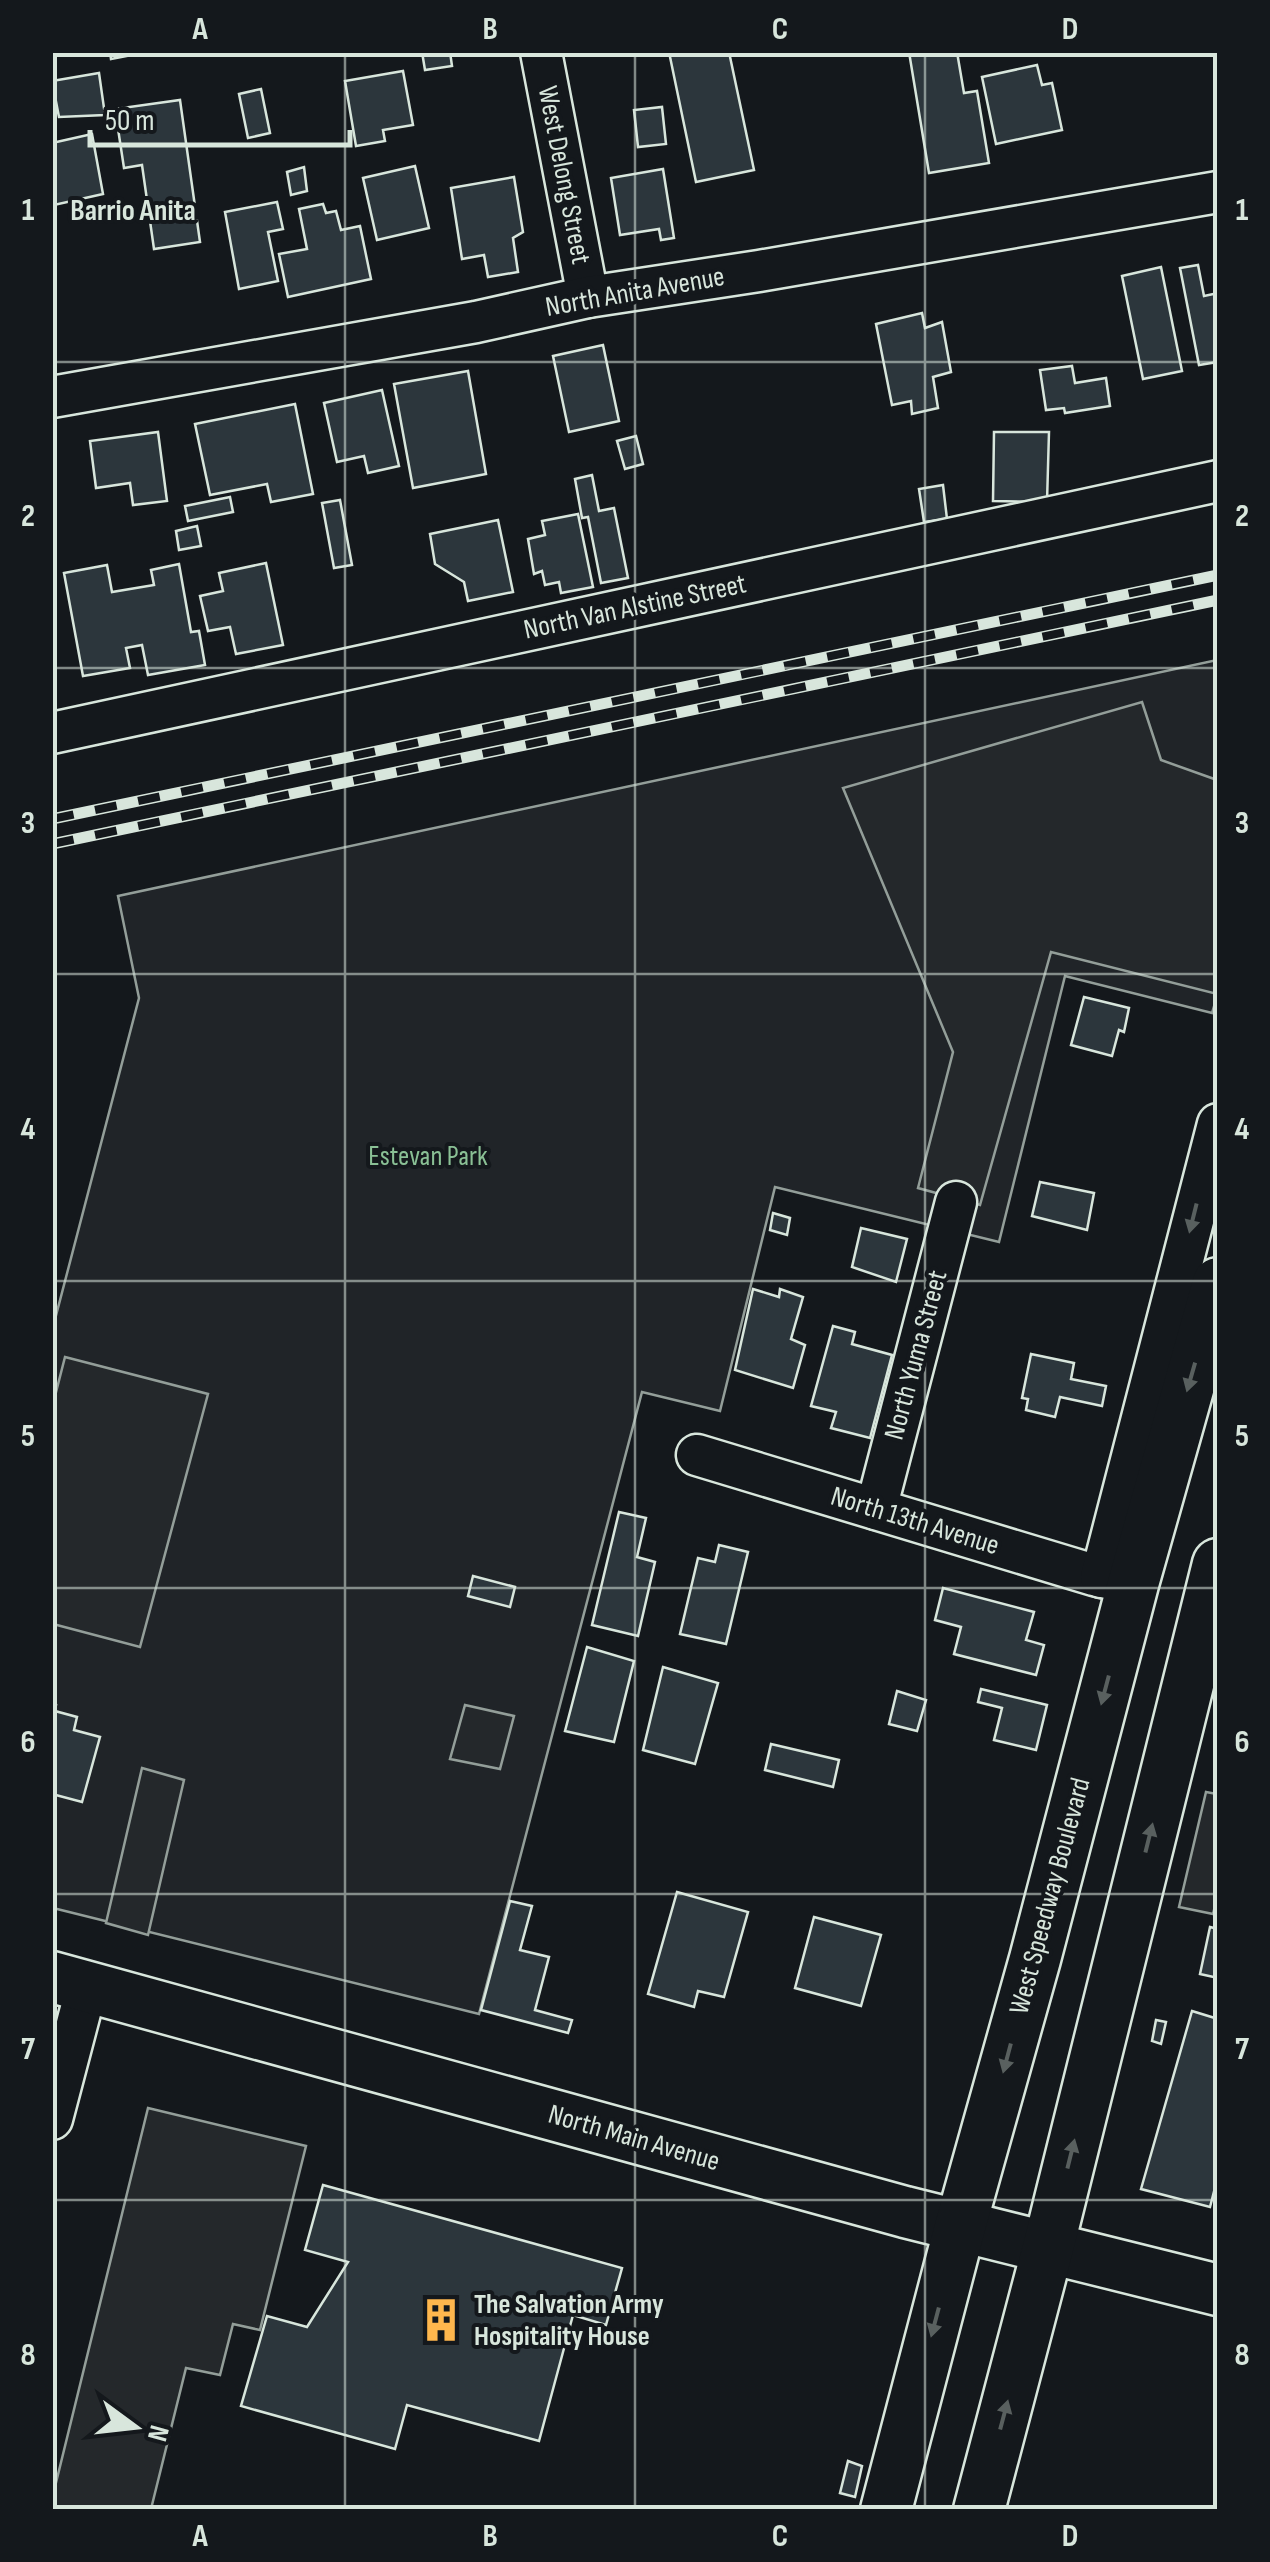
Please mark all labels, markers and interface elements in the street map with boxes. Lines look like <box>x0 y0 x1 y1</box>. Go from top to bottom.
text: A <box>191 10 208 49</box>
text: B <box>482 10 498 49</box>
text: C <box>772 10 788 49</box>
text: D <box>1062 10 1078 49</box>
street label: West Delong Street <box>531 83 597 267</box>
scale bar <box>90 85 350 147</box>
text: 50 m <box>105 103 154 139</box>
text: 1 <box>22 191 35 230</box>
text: 1 <box>1236 191 1249 230</box>
district label: Barrio Anita <box>70 193 196 229</box>
street label: North Anita Avenue <box>543 260 727 324</box>
text: 2 <box>21 497 35 536</box>
text: 2 <box>1235 497 1249 536</box>
street label: North Van Alstine Street <box>521 567 749 647</box>
text: 3 <box>21 804 35 843</box>
text: 3 <box>1235 804 1249 843</box>
text: 4 <box>21 1110 36 1149</box>
text: 4 <box>1235 1110 1250 1149</box>
park label: Estevan Park <box>368 1140 488 1173</box>
one-way arrow <box>1185 1203 1201 1234</box>
street label: North Yuma Street <box>878 1267 954 1443</box>
one-way arrow <box>1183 1362 1198 1393</box>
text: 5 <box>21 1417 35 1456</box>
text: 5 <box>1235 1417 1249 1456</box>
street label: North 13th Avenue <box>827 1480 1003 1562</box>
one-way arrow <box>1096 1675 1112 1706</box>
text: 6 <box>20 1723 36 1762</box>
text: 6 <box>1234 1723 1250 1762</box>
street label: West Speedway Boulevard <box>1003 1774 1097 2018</box>
one-way arrow <box>1142 1822 1157 1853</box>
text: 7 <box>21 2030 35 2069</box>
text: 7 <box>1235 2030 1249 2069</box>
one-way arrow <box>999 2043 1015 2074</box>
street label: North Main Avenue <box>544 2098 724 2178</box>
one-way arrow <box>1064 2138 1079 2169</box>
place label: The Salvation Army Hospitality House <box>474 2288 664 2353</box>
building icon: The Salvation Army Hospitality House <box>417 2296 465 2344</box>
one-way arrow <box>927 2307 943 2338</box>
text: 8 <box>20 2336 36 2375</box>
text: 8 <box>1234 2336 1250 2375</box>
north arrow <box>85 2377 185 2477</box>
one-way arrow <box>996 2399 1012 2430</box>
text: N <box>140 2422 176 2445</box>
text: A <box>191 2517 208 2556</box>
text: B <box>482 2517 498 2556</box>
text: C <box>772 2517 788 2556</box>
text: D <box>1062 2517 1078 2556</box>

